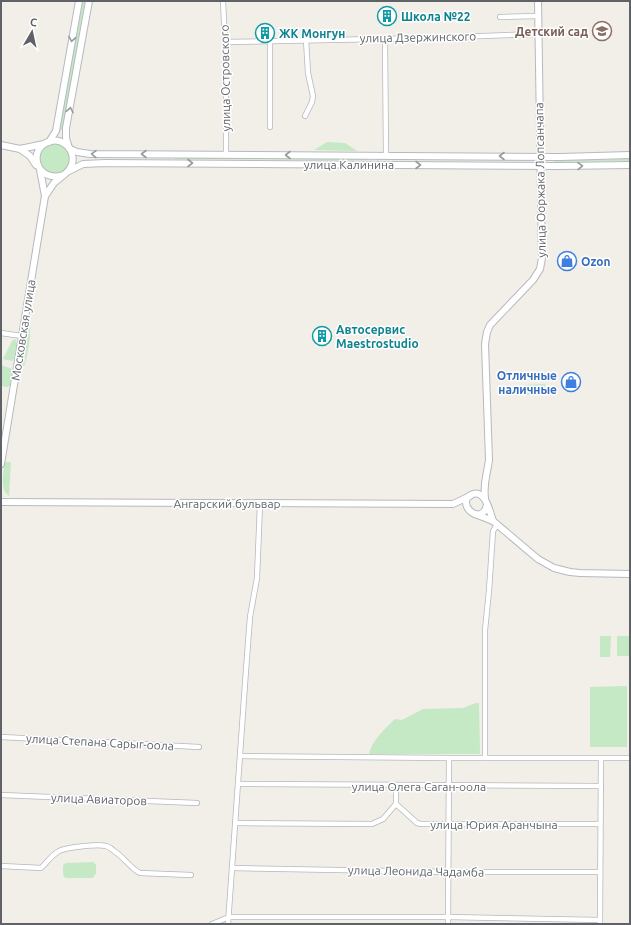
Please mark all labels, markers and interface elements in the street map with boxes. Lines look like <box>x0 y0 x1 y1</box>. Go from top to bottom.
building icon: Школа №22 <box>376 5 398 27</box>
place label: Школа №22 <box>401 10 471 23</box>
north arrow <box>12 12 52 52</box>
text: С <box>29 16 38 29</box>
school or university icon: Детский сад <box>591 20 613 42</box>
building icon: ЖК Монгун <box>254 22 276 44</box>
street label: улица Островского <box>218 24 232 132</box>
place label: Детский сад <box>515 25 588 38</box>
place label: ЖК Монгун <box>279 27 345 40</box>
street label: улица Дзержинского <box>360 29 476 45</box>
one-way arrow <box>68 36 77 43</box>
street label: улица Ооржака Лопсанчапа <box>532 102 548 258</box>
one-way arrow <box>65 106 73 113</box>
one-way arrow <box>91 150 97 158</box>
one-way arrow <box>141 150 147 158</box>
one-way arrow <box>285 151 291 159</box>
one-way arrow <box>499 152 505 160</box>
street label: улица Калинина <box>304 158 394 171</box>
one-way arrow <box>187 159 193 167</box>
one-way arrow <box>415 160 421 169</box>
one-way arrow <box>577 162 583 170</box>
shop icon: Ozon <box>556 250 578 272</box>
place label: Ozon <box>581 255 610 268</box>
street label: Московская улица <box>9 278 37 382</box>
place label: Автосервис Maestrostudio <box>336 323 419 350</box>
building icon: Автосервис Maestrostudio <box>311 325 333 347</box>
place label: Отличные наличные <box>497 369 557 396</box>
shop icon: Отличные наличные <box>560 371 582 393</box>
street label: Ангарский бульвар <box>173 497 281 510</box>
street label: улица Степана Сарыг-оола <box>26 732 174 752</box>
street label: улица Олега Саган-оола <box>352 780 486 793</box>
street label: улица Авиаторов <box>51 791 147 807</box>
street label: улица Юрия Аранчына <box>430 818 558 831</box>
street label: улица Леонида Чадамба <box>348 863 484 879</box>

